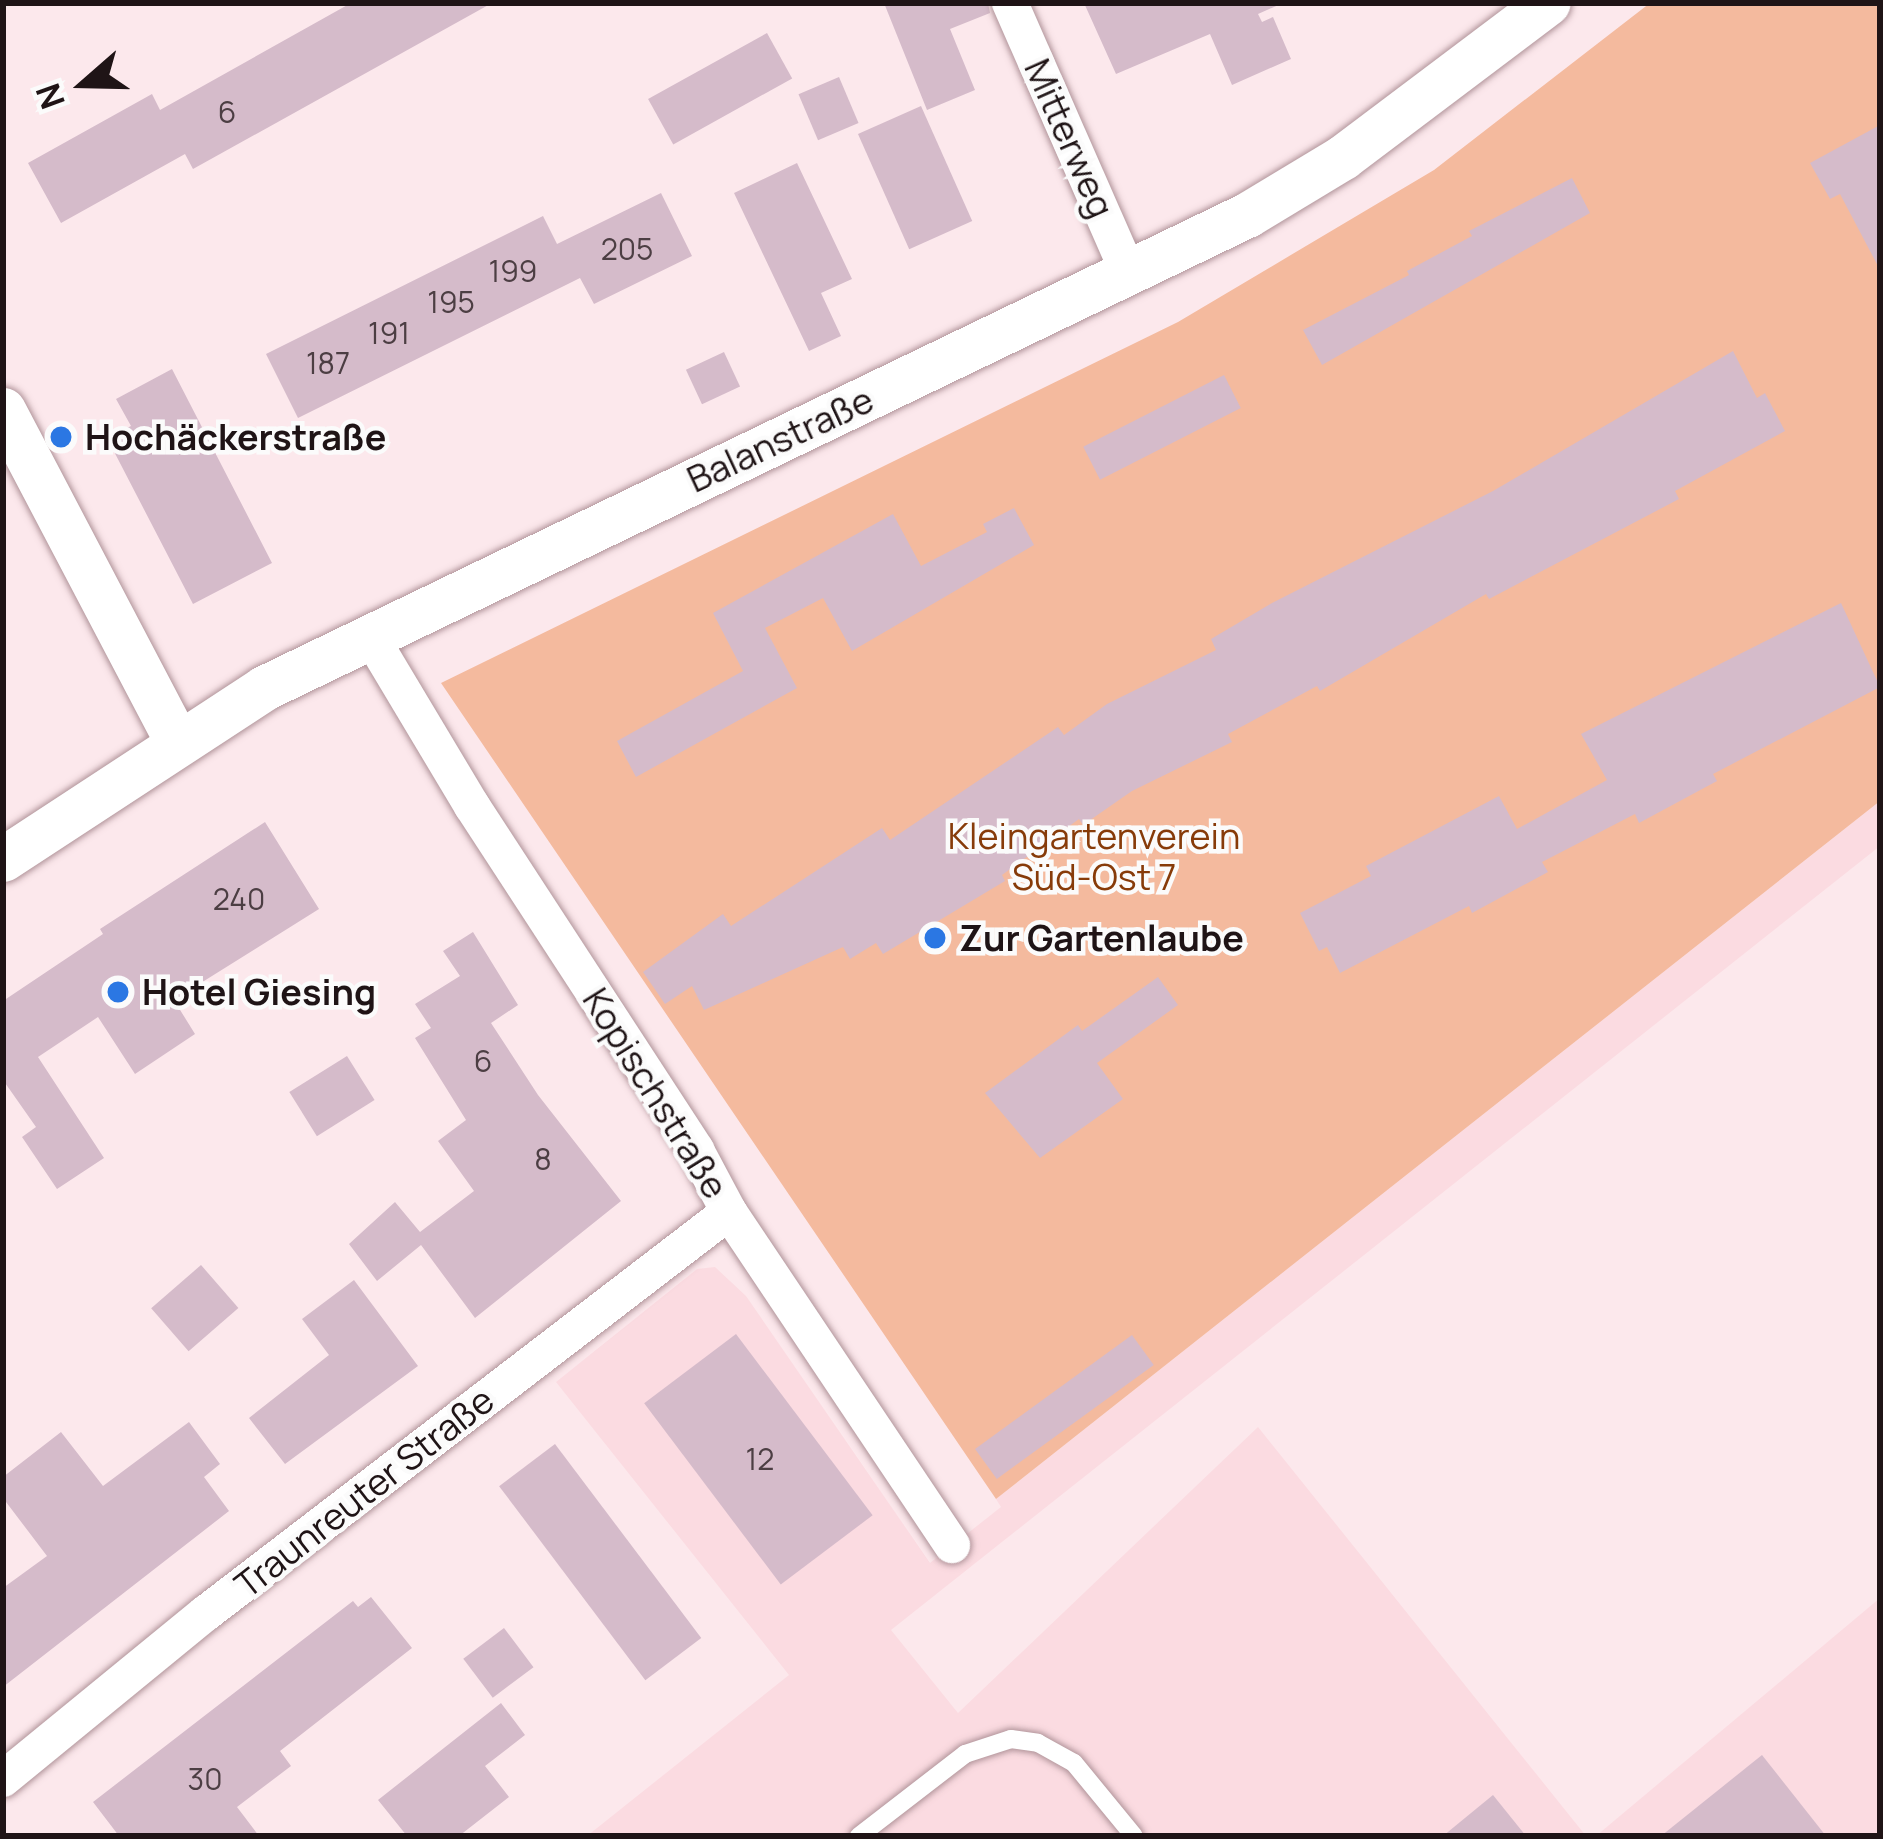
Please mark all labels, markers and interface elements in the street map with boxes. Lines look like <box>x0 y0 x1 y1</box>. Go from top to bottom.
north arrow <box>24 24 144 144</box>
street label: Mitterweg <box>1016 52 1124 224</box>
text: N <box>25 78 75 115</box>
house number: 6 <box>218 94 236 130</box>
house number: 205 <box>601 231 653 267</box>
house number: 199 <box>489 253 537 289</box>
house number: 195 <box>427 284 475 320</box>
house number: 191 <box>368 315 410 351</box>
house number: 187 <box>306 345 350 381</box>
street label: Balanstraße <box>680 377 880 501</box>
place label: Hochäckerstraße <box>85 415 386 459</box>
marker: Hochäckerstraße <box>48 424 74 450</box>
park label: Kleingartenverein Süd-Ost 7 <box>948 813 1240 898</box>
house number: 240 <box>213 881 265 917</box>
place label: Zur Gartenlaube <box>959 916 1244 960</box>
marker: Zur Gartenlaube <box>922 925 948 951</box>
place label: Hotel Giesing <box>142 970 376 1014</box>
marker: Hotel Giesing <box>105 979 131 1005</box>
street label: Kopischstraße <box>574 980 738 1206</box>
house number: 6 <box>474 1043 492 1079</box>
house number: 8 <box>534 1141 552 1177</box>
street label: Traunreuter Straße <box>226 1378 502 1606</box>
house number: 12 <box>746 1441 774 1477</box>
house number: 30 <box>188 1761 222 1797</box>

